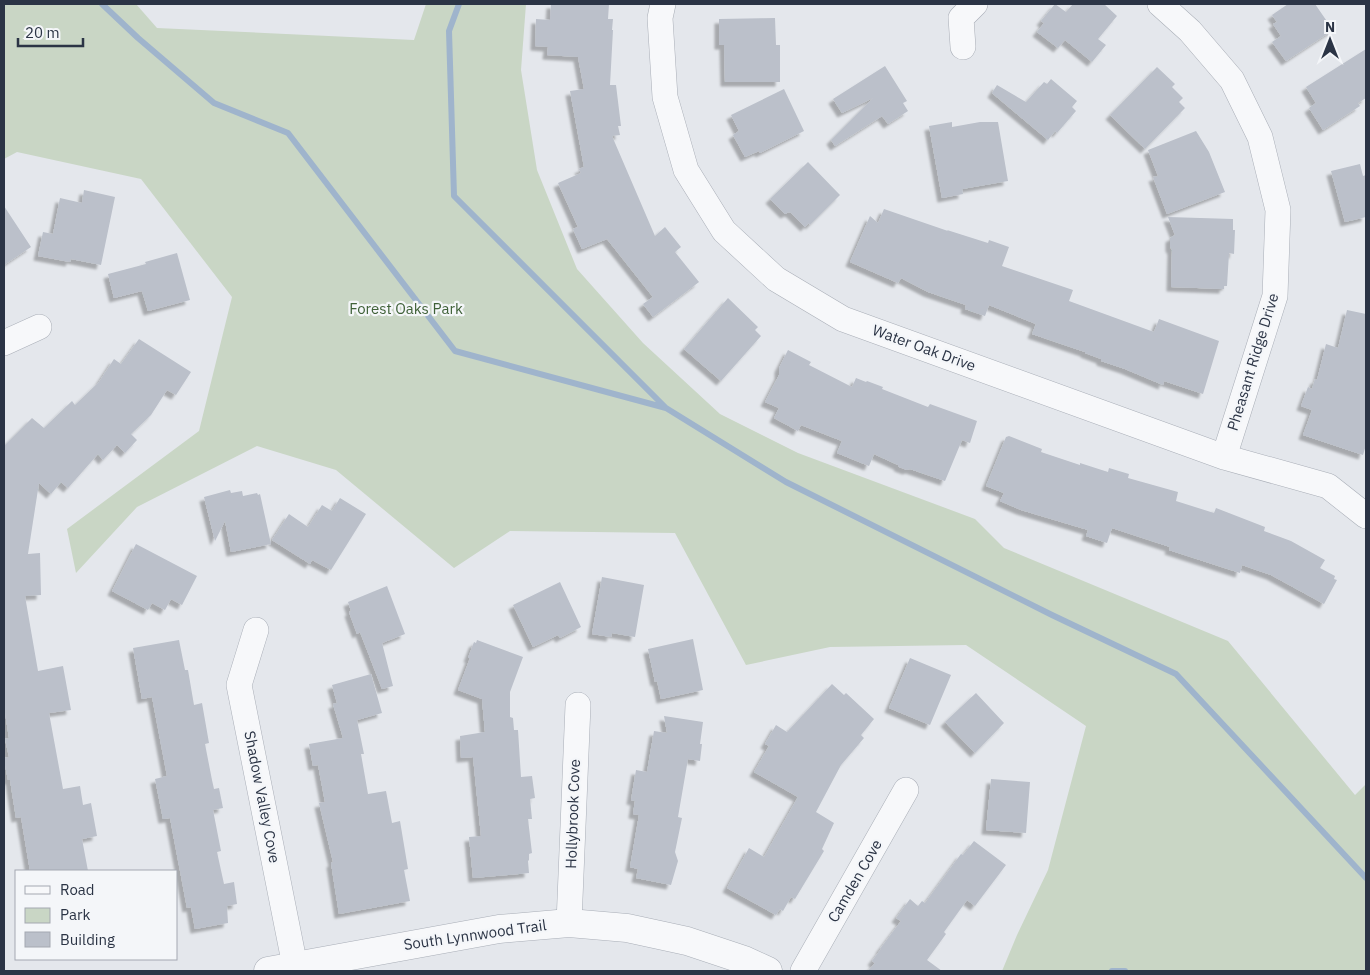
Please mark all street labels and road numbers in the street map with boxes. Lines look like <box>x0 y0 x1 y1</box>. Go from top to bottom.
street label: Pheasant Ridge Drive <box>1223 291 1283 433</box>
street label: Water Oak Drive <box>870 320 978 375</box>
street label: Shadow Valley Cove <box>240 729 285 865</box>
street label: Hollybrook Cove <box>561 759 584 869</box>
street label: Camden Cove <box>823 836 886 926</box>
street label: South Lynnwood Trail <box>402 915 548 954</box>

